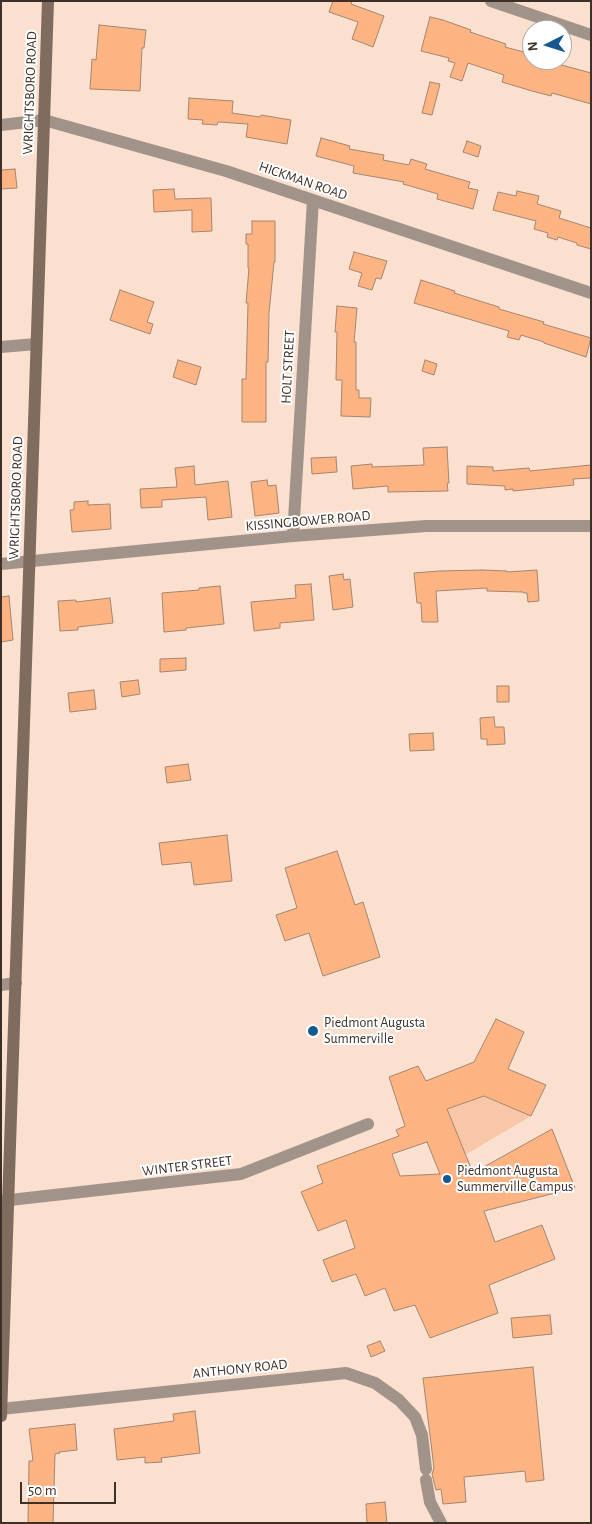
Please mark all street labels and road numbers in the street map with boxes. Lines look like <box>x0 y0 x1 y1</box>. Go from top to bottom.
street label: WRIGHTSBORO ROAD <box>19 31 41 155</box>
street label: HICKMAN ROAD <box>257 158 349 204</box>
street label: HOLT STREET <box>278 330 298 404</box>
street label: WRIGHTSBORO ROAD <box>5 436 27 560</box>
street label: KISSINGBOWER ROAD <box>245 507 371 535</box>
street label: WINTER STREET <box>141 1152 233 1180</box>
street label: ANTHONY ROAD <box>192 1356 288 1382</box>

